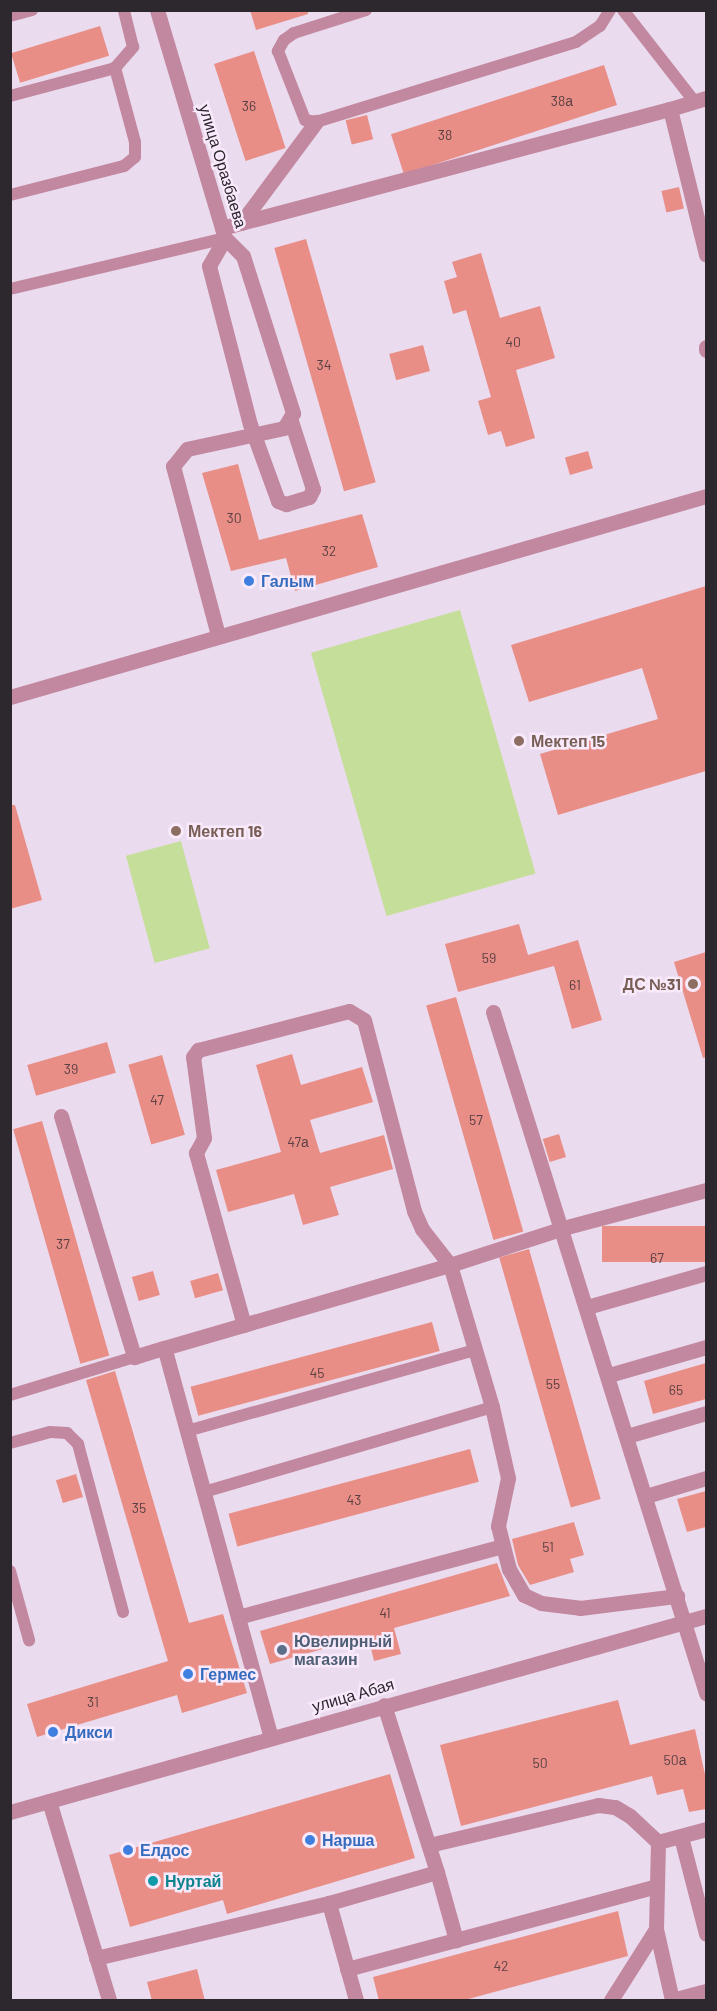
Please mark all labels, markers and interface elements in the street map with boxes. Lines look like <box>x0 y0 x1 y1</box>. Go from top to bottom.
house number: 38а <box>551 93 573 109</box>
house number: 36 <box>242 98 256 114</box>
street label: улица Оразбаева <box>195 102 251 230</box>
house number: 38 <box>438 127 452 143</box>
house number: 40 <box>505 334 521 350</box>
house number: 34 <box>317 357 331 373</box>
house number: 30 <box>226 510 242 526</box>
house number: 32 <box>322 543 336 559</box>
place label: Галым <box>261 571 314 591</box>
marker: Галым <box>242 574 256 588</box>
place label: Мектеп 15 <box>531 731 605 751</box>
marker: Мектеп 15 <box>512 734 526 748</box>
place label: Мектеп 16 <box>188 821 262 841</box>
marker: Мектеп 16 <box>169 824 183 838</box>
house number: 59 <box>482 950 496 966</box>
place label: ДС №31 <box>623 974 681 994</box>
house number: 61 <box>569 977 581 993</box>
marker: ДС №31 <box>686 977 700 991</box>
house number: 39 <box>64 1061 78 1077</box>
house number: 47 <box>150 1092 164 1108</box>
house number: 57 <box>469 1112 483 1128</box>
house number: 47а <box>287 1134 309 1150</box>
house number: 37 <box>56 1236 70 1252</box>
house number: 67 <box>650 1250 664 1266</box>
house number: 45 <box>310 1365 324 1381</box>
house number: 55 <box>546 1376 560 1392</box>
house number: 65 <box>669 1382 683 1398</box>
house number: 43 <box>347 1492 361 1508</box>
house number: 35 <box>132 1500 146 1516</box>
house number: 51 <box>542 1539 554 1555</box>
house number: 41 <box>379 1605 391 1621</box>
place label: Ювелирный магазин <box>294 1631 392 1669</box>
marker: Ювелирный магазин <box>275 1643 289 1657</box>
place label: Гермес <box>200 1664 256 1684</box>
marker: Гермес <box>181 1667 195 1681</box>
street label: улица Абая <box>310 1674 396 1716</box>
house number: 31 <box>87 1694 99 1710</box>
place label: Дикси <box>65 1722 113 1742</box>
marker: Дикси <box>46 1725 60 1739</box>
house number: 50а <box>664 1752 686 1768</box>
house number: 50 <box>532 1755 548 1771</box>
place label: Нарша <box>322 1830 374 1850</box>
marker: Нарша <box>303 1833 317 1847</box>
place label: Елдос <box>140 1840 189 1860</box>
marker: Елдос <box>121 1843 135 1857</box>
place label: Нуртай <box>165 1871 221 1891</box>
marker: Нуртай <box>146 1874 160 1888</box>
house number: 42 <box>493 1958 509 1974</box>

